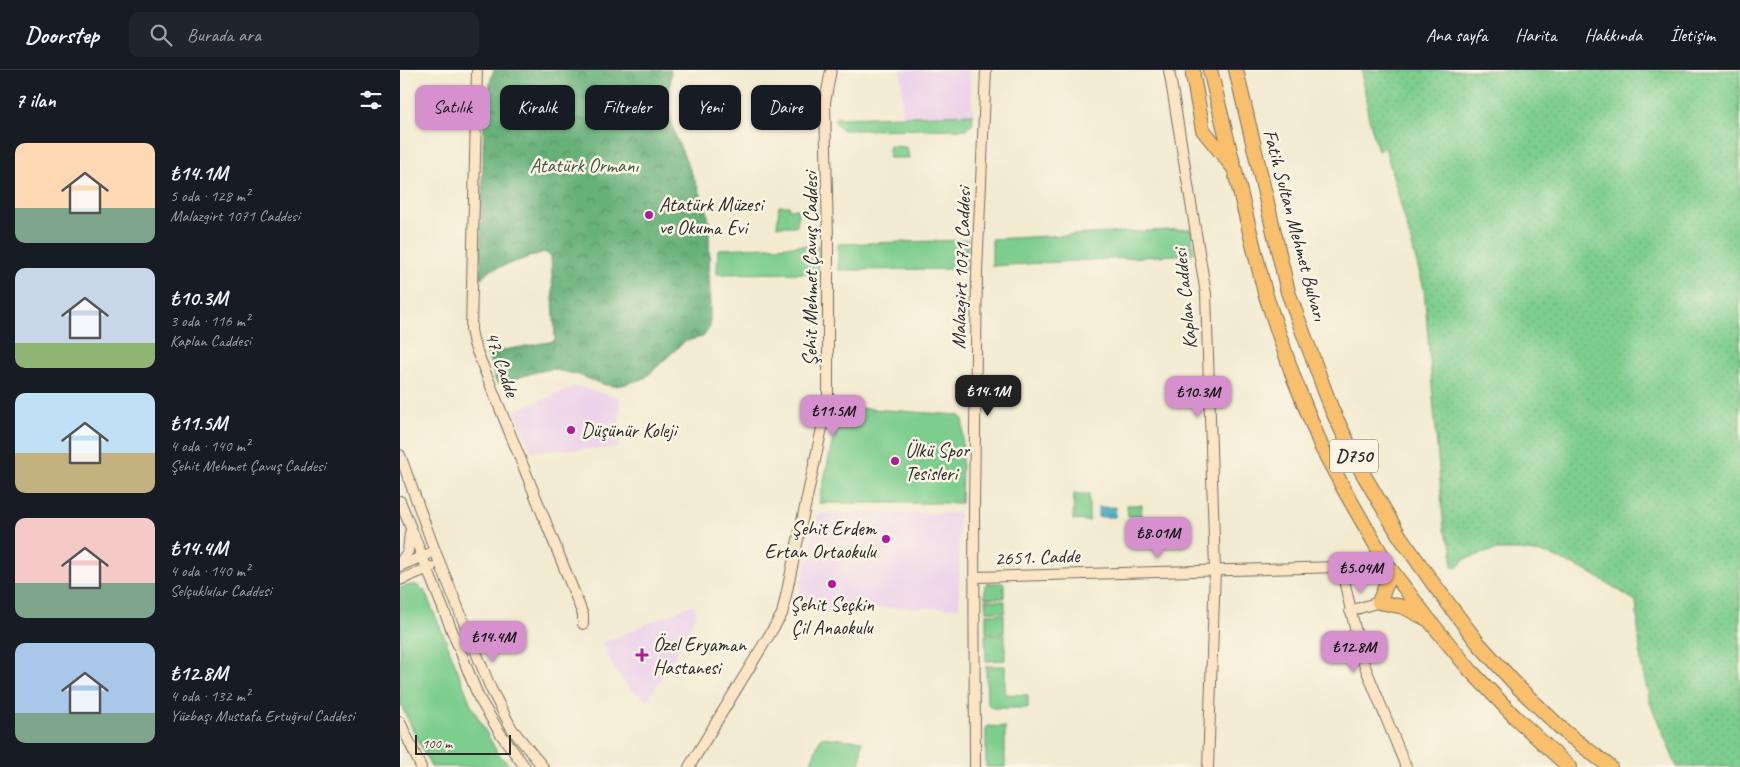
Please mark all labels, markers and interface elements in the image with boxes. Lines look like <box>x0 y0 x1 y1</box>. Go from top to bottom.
search box <box>129 12 479 57</box>
text: Doorstep <box>25 20 99 50</box>
icon: search <box>147 21 175 49</box>
text: Burada ara <box>187 23 261 47</box>
text: Ana sayfa <box>1426 24 1487 46</box>
text: Harita <box>1515 24 1556 46</box>
text: Hakkında <box>1584 24 1642 46</box>
text: İletişim <box>1670 24 1715 46</box>
chip: Satılık <box>415 85 490 130</box>
chip: Kiralık <box>500 85 575 130</box>
chip: Filtreler <box>585 85 669 130</box>
chip: Yeni <box>679 85 741 130</box>
chip: Daire <box>751 85 821 130</box>
icon: filters <box>357 86 385 114</box>
text: 7 ilan <box>15 87 56 113</box>
street label: Fatih Sultan Mehmet Bulvarı <box>1257 127 1333 325</box>
park label: Atatürk Ormanı <box>530 153 640 178</box>
text: ₺14.1M <box>170 160 227 186</box>
icon: home <box>55 163 115 223</box>
street label: Şehit Mehmet Çavuş Caddesi <box>798 170 823 366</box>
street label: Malazgirt 1071 Caddesi <box>946 184 976 349</box>
text: 5 oda · 128 m² <box>170 186 250 206</box>
place label: Atatürk Müzesi ve Okuma Evi <box>659 192 765 240</box>
text: Malazgirt 1071 Caddesi <box>170 206 300 226</box>
marker: Atatürk Müzesi ve Okuma Evi <box>643 209 655 221</box>
street label: Kaplan Caddesi <box>1167 245 1203 351</box>
text: ₺10.3M <box>170 285 227 311</box>
icon: home <box>55 288 115 348</box>
text: 3 oda · 116 m² <box>170 311 250 331</box>
street label: 47. Cadde <box>479 328 525 401</box>
text: Kaplan Caddesi <box>170 331 251 351</box>
pin: ₺14.1M <box>947 374 1029 417</box>
pin: ₺10.3M <box>1157 376 1239 418</box>
text: ₺14.1M <box>966 381 1010 401</box>
text: ₺10.3M <box>1176 382 1220 402</box>
pin: ₺11.5M <box>792 394 874 437</box>
text: ₺11.5M <box>811 401 855 421</box>
text: ₺11.5M <box>170 410 227 436</box>
icon: home <box>55 413 115 473</box>
place label: Düşünür Koleji <box>581 418 679 443</box>
marker: Düşünür Koleji <box>565 424 577 436</box>
text: 4 oda · 140 m² <box>170 436 250 456</box>
place label: Ülkü Spor Tesisleri <box>905 438 971 486</box>
road number: D750 <box>1330 440 1378 472</box>
marker: Ülkü Spor Tesisleri <box>889 455 901 467</box>
text: Şehit Mehmet Çavuş Caddesi <box>170 456 326 476</box>
place label: Şehit Erdem Ertan Ortaokulu <box>765 516 878 564</box>
pin: ₺8.01M <box>1117 516 1199 559</box>
text: ₺8.01M <box>1136 523 1180 543</box>
marker: Şehit Erdem Ertan Ortaokulu <box>880 533 892 545</box>
text: ₺14.4M <box>170 535 227 561</box>
icon: home <box>55 538 115 598</box>
street label: 2651. Cadde <box>994 543 1082 571</box>
pin: ₺5.04M <box>1320 552 1402 594</box>
text: ₺5.04M <box>1339 558 1383 578</box>
text: 4 oda · 140 m² <box>170 561 250 581</box>
marker: Şehit Seçkin Çil Anaokulu <box>826 578 838 590</box>
text: Selçuklular Caddesi <box>170 581 271 601</box>
place label: Şehit Seçkin Çil Anaokulu <box>790 592 875 640</box>
pin: ₺14.4M <box>452 620 534 663</box>
text: ₺14.4M <box>471 627 515 647</box>
pin: ₺12.8M <box>1313 630 1395 673</box>
place label: Özel Eryaman Hastanesi <box>653 632 747 680</box>
text: ₺12.8M <box>1332 637 1376 657</box>
marker: Özel Eryaman Hastanesi <box>635 648 649 662</box>
text: ₺12.8M <box>170 660 227 686</box>
icon: home <box>55 663 115 723</box>
text: 4 oda · 132 m² <box>170 686 250 706</box>
text: Yüzbaşı Mustafa Ertuğrul Caddesi <box>170 706 354 726</box>
scale bar <box>415 732 511 755</box>
text: 100 m <box>422 735 452 752</box>

